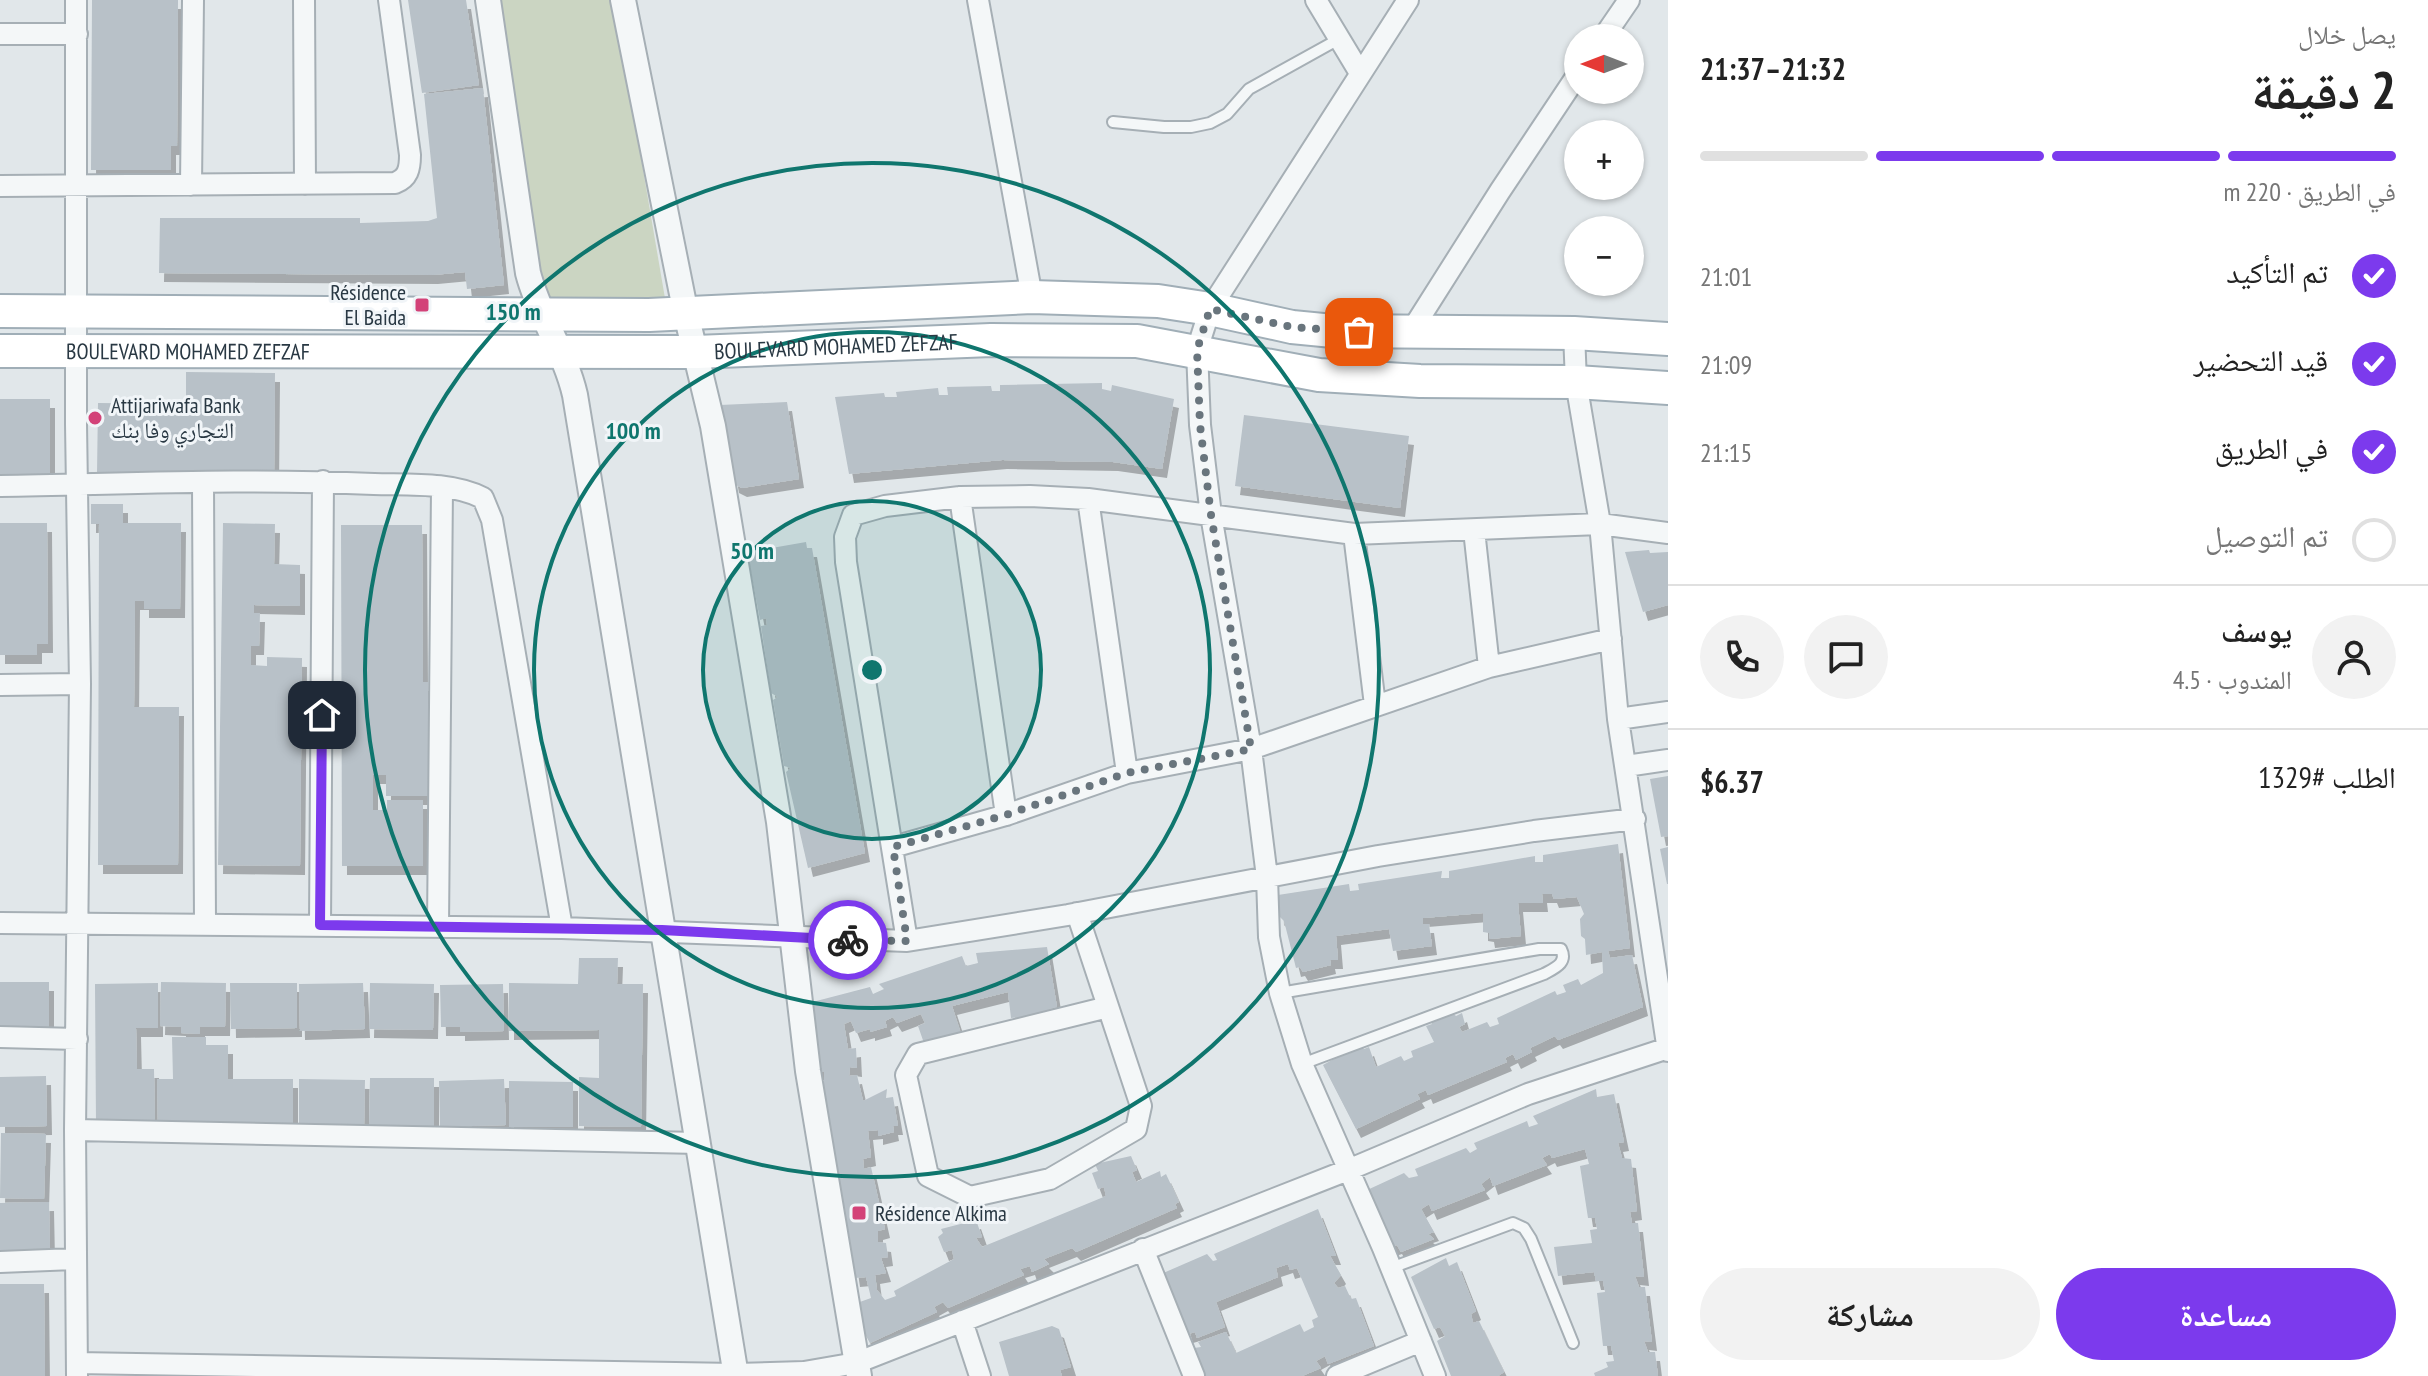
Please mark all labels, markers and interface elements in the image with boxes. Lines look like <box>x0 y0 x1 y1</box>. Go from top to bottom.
text: يصل خلال <box>2298 18 2396 51</box>
north arrow <box>1564 24 1644 104</box>
map controls <box>1564 24 1644 296</box>
text: 21:32–21:37 <box>1700 49 1846 88</box>
text: 2 دقيقة <box>2251 56 2396 123</box>
button: + <box>1564 120 1644 200</box>
text: في الطريق · 220 m <box>2223 175 2396 208</box>
button: − <box>1564 216 1644 296</box>
text: تم التأكيد <box>2226 252 2328 291</box>
icon: check <box>2352 254 2396 298</box>
text: 21:01 <box>1700 260 1752 293</box>
place label: Résidence El Baida <box>330 278 406 331</box>
marker: Résidence El Baida <box>413 296 431 314</box>
text: 150 m <box>485 296 541 327</box>
pin <box>1325 298 1393 366</box>
icon: bag <box>1337 310 1381 354</box>
street label: BOULEVARD MOHAMED ZEFZAF <box>714 327 958 365</box>
street label: BOULEVARD MOHAMED ZEFZAF <box>66 337 310 365</box>
text: قيد التحضير <box>2193 340 2328 379</box>
icon: check <box>2352 342 2396 386</box>
text: 21:09 <box>1700 348 1752 381</box>
place label: Attijariwafa Bank التجاري وفا بنك <box>111 391 241 448</box>
marker: Attijariwafa Bank التجاري وفا بنك <box>86 409 104 427</box>
text: 100 m <box>605 415 661 446</box>
text: في الطريق <box>2214 428 2328 467</box>
icon: check <box>2352 430 2396 474</box>
text: 21:15 <box>1700 436 1752 469</box>
text: تم التوصيل <box>2205 516 2328 555</box>
text: 50 m <box>730 535 774 566</box>
text: يوسف <box>2221 611 2292 650</box>
button: phone <box>1700 615 1784 699</box>
button: chat <box>1804 615 1888 699</box>
button: person <box>2312 615 2396 699</box>
centre of rings <box>858 656 886 684</box>
text: المندوب · 4.5 <box>2173 663 2292 696</box>
pin <box>288 681 356 749</box>
icon: home <box>300 693 344 737</box>
text: الطلب #1329 <box>2258 757 2396 796</box>
text: $6.37 <box>1700 762 1764 801</box>
courier <box>808 900 888 980</box>
icon: bike <box>826 918 870 962</box>
place label: Résidence Alkima <box>875 1199 1007 1227</box>
marker: Résidence Alkima <box>850 1204 868 1222</box>
button: مشاركة <box>1700 1268 2040 1360</box>
button: مساعدة <box>2056 1268 2396 1360</box>

